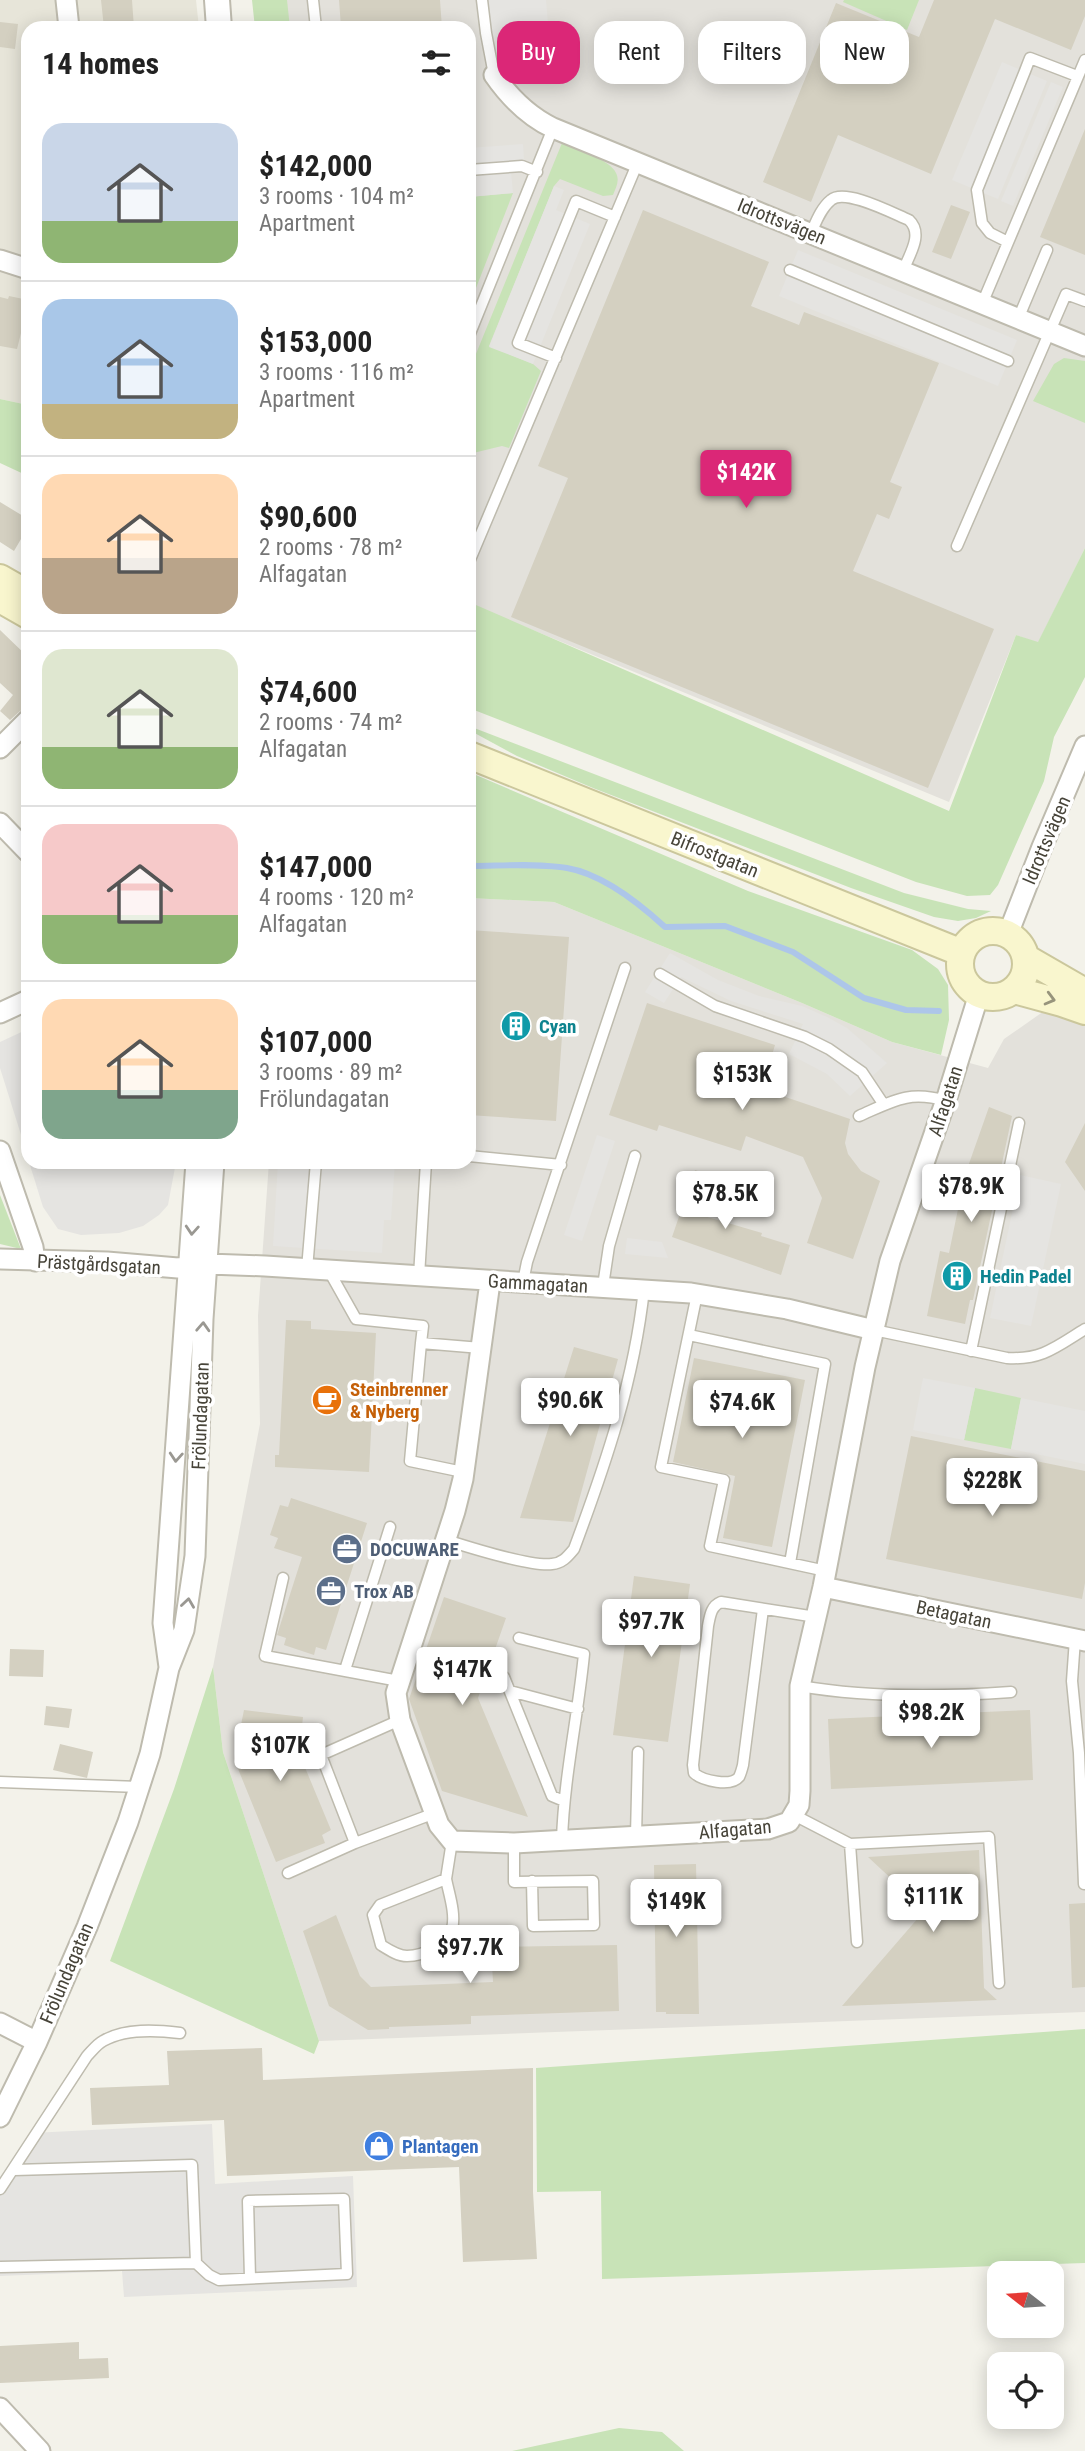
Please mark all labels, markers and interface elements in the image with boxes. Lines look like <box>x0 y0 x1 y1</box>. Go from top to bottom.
chip: Buy <box>497 21 580 84</box>
chip: Rent <box>594 21 684 84</box>
chip: Filters <box>698 21 806 84</box>
chip: New <box>820 21 909 84</box>
icon: filters <box>417 44 455 82</box>
text: 14 homes <box>42 46 159 81</box>
text: $142,000 <box>259 148 372 183</box>
icon: home <box>98 151 182 235</box>
text: 3 rooms · 104 m² <box>259 183 414 210</box>
street label: Idrottsvägen <box>734 193 830 250</box>
text: Apartment <box>259 210 355 237</box>
text: $153,000 <box>259 324 372 359</box>
icon: home <box>98 327 182 411</box>
text: 3 rooms · 116 m² <box>259 359 414 386</box>
text: Apartment <box>259 386 355 413</box>
pin: $142K <box>697 450 795 510</box>
text: $142K <box>716 459 776 486</box>
text: $90,600 <box>259 499 357 534</box>
icon: home <box>98 502 182 586</box>
text: 2 rooms · 78 m² <box>259 534 402 561</box>
text: Alfagatan <box>259 561 347 588</box>
text: $74,600 <box>259 674 357 709</box>
icon: home <box>98 677 182 761</box>
text: 2 rooms · 74 m² <box>259 709 402 736</box>
text: Alfagatan <box>259 736 347 763</box>
street label: Idrottsvägen <box>1018 793 1075 888</box>
street label: Bifrostgatan <box>668 826 762 882</box>
text: $147,000 <box>259 849 372 884</box>
icon: home <box>98 852 182 936</box>
text: 4 rooms · 120 m² <box>259 884 414 911</box>
text: Alfagatan <box>259 911 347 938</box>
one-way arrow <box>1044 991 1056 1005</box>
building icon: Cyan <box>499 1009 533 1043</box>
place label: Cyan <box>539 1015 576 1038</box>
text: $107,000 <box>259 1024 372 1059</box>
icon: home <box>98 1027 182 1111</box>
pin: $153K <box>693 1052 791 1112</box>
text: 3 rooms · 89 m² <box>259 1059 402 1086</box>
text: $153K <box>712 1061 772 1088</box>
street label: Alfagatan <box>923 1063 968 1139</box>
text: Frölundagatan <box>259 1086 389 1113</box>
pin: $78.9K <box>914 1164 1028 1224</box>
pin: $78.5K <box>668 1172 782 1231</box>
text: $78.9K <box>938 1173 1004 1200</box>
text: $78.5K <box>692 1180 758 1207</box>
one-way arrow <box>185 1225 200 1236</box>
street label: Prästgårdsgatan <box>36 1250 161 1279</box>
building icon: Hedin Padel <box>940 1259 974 1293</box>
place label: Hedin Padel <box>980 1265 1072 1288</box>
street label: Gammagatan <box>487 1269 589 1298</box>
one-way arrow <box>196 1321 211 1332</box>
street label: Frölundagatan <box>187 1362 214 1470</box>
place label: Steinbrenner & Nyberg <box>350 1378 448 1423</box>
pin: $90.6K <box>513 1378 627 1438</box>
pin: $74.6K <box>685 1380 799 1440</box>
cafe icon: Steinbrenner & Nyberg <box>310 1383 344 1417</box>
text: $90.6K <box>537 1387 603 1414</box>
text: $74.6K <box>709 1389 775 1416</box>
one-way arrow <box>169 1452 184 1463</box>
pin: $228K <box>943 1458 1041 1518</box>
text: $228K <box>962 1467 1022 1494</box>
office icon: DOCUWARE <box>330 1532 364 1566</box>
place label: DOCUWARE <box>370 1538 459 1561</box>
office icon: Trox AB <box>314 1574 348 1608</box>
place label: Trox AB <box>354 1580 414 1603</box>
street label: Betagatan <box>914 1595 994 1634</box>
one-way arrow <box>180 1597 195 1608</box>
pin: $97.7K <box>594 1600 708 1659</box>
text: $97.7K <box>618 1608 684 1635</box>
pin: $147K <box>413 1648 511 1707</box>
text: $147K <box>432 1656 492 1683</box>
pin: $98.2K <box>874 1690 988 1750</box>
text: $98.2K <box>898 1699 964 1726</box>
pin: $107K <box>231 1724 329 1783</box>
text: $107K <box>250 1732 310 1759</box>
street label: Alfagatan <box>698 1815 772 1844</box>
pin: $111K <box>884 1874 982 1934</box>
pin: $149K <box>627 1880 725 1939</box>
text: $111K <box>903 1883 963 1910</box>
text: $149K <box>646 1888 706 1915</box>
street label: Frölundagatan <box>35 1919 98 2027</box>
pin: $97.7K <box>413 1926 527 1985</box>
text: $97.7K <box>437 1934 503 1961</box>
shop icon: Plantagen <box>362 2129 396 2163</box>
place label: Plantagen <box>402 2135 479 2158</box>
north arrow <box>987 2261 1064 2338</box>
map controls <box>987 2261 1064 2429</box>
button: locate <box>987 2352 1064 2429</box>

